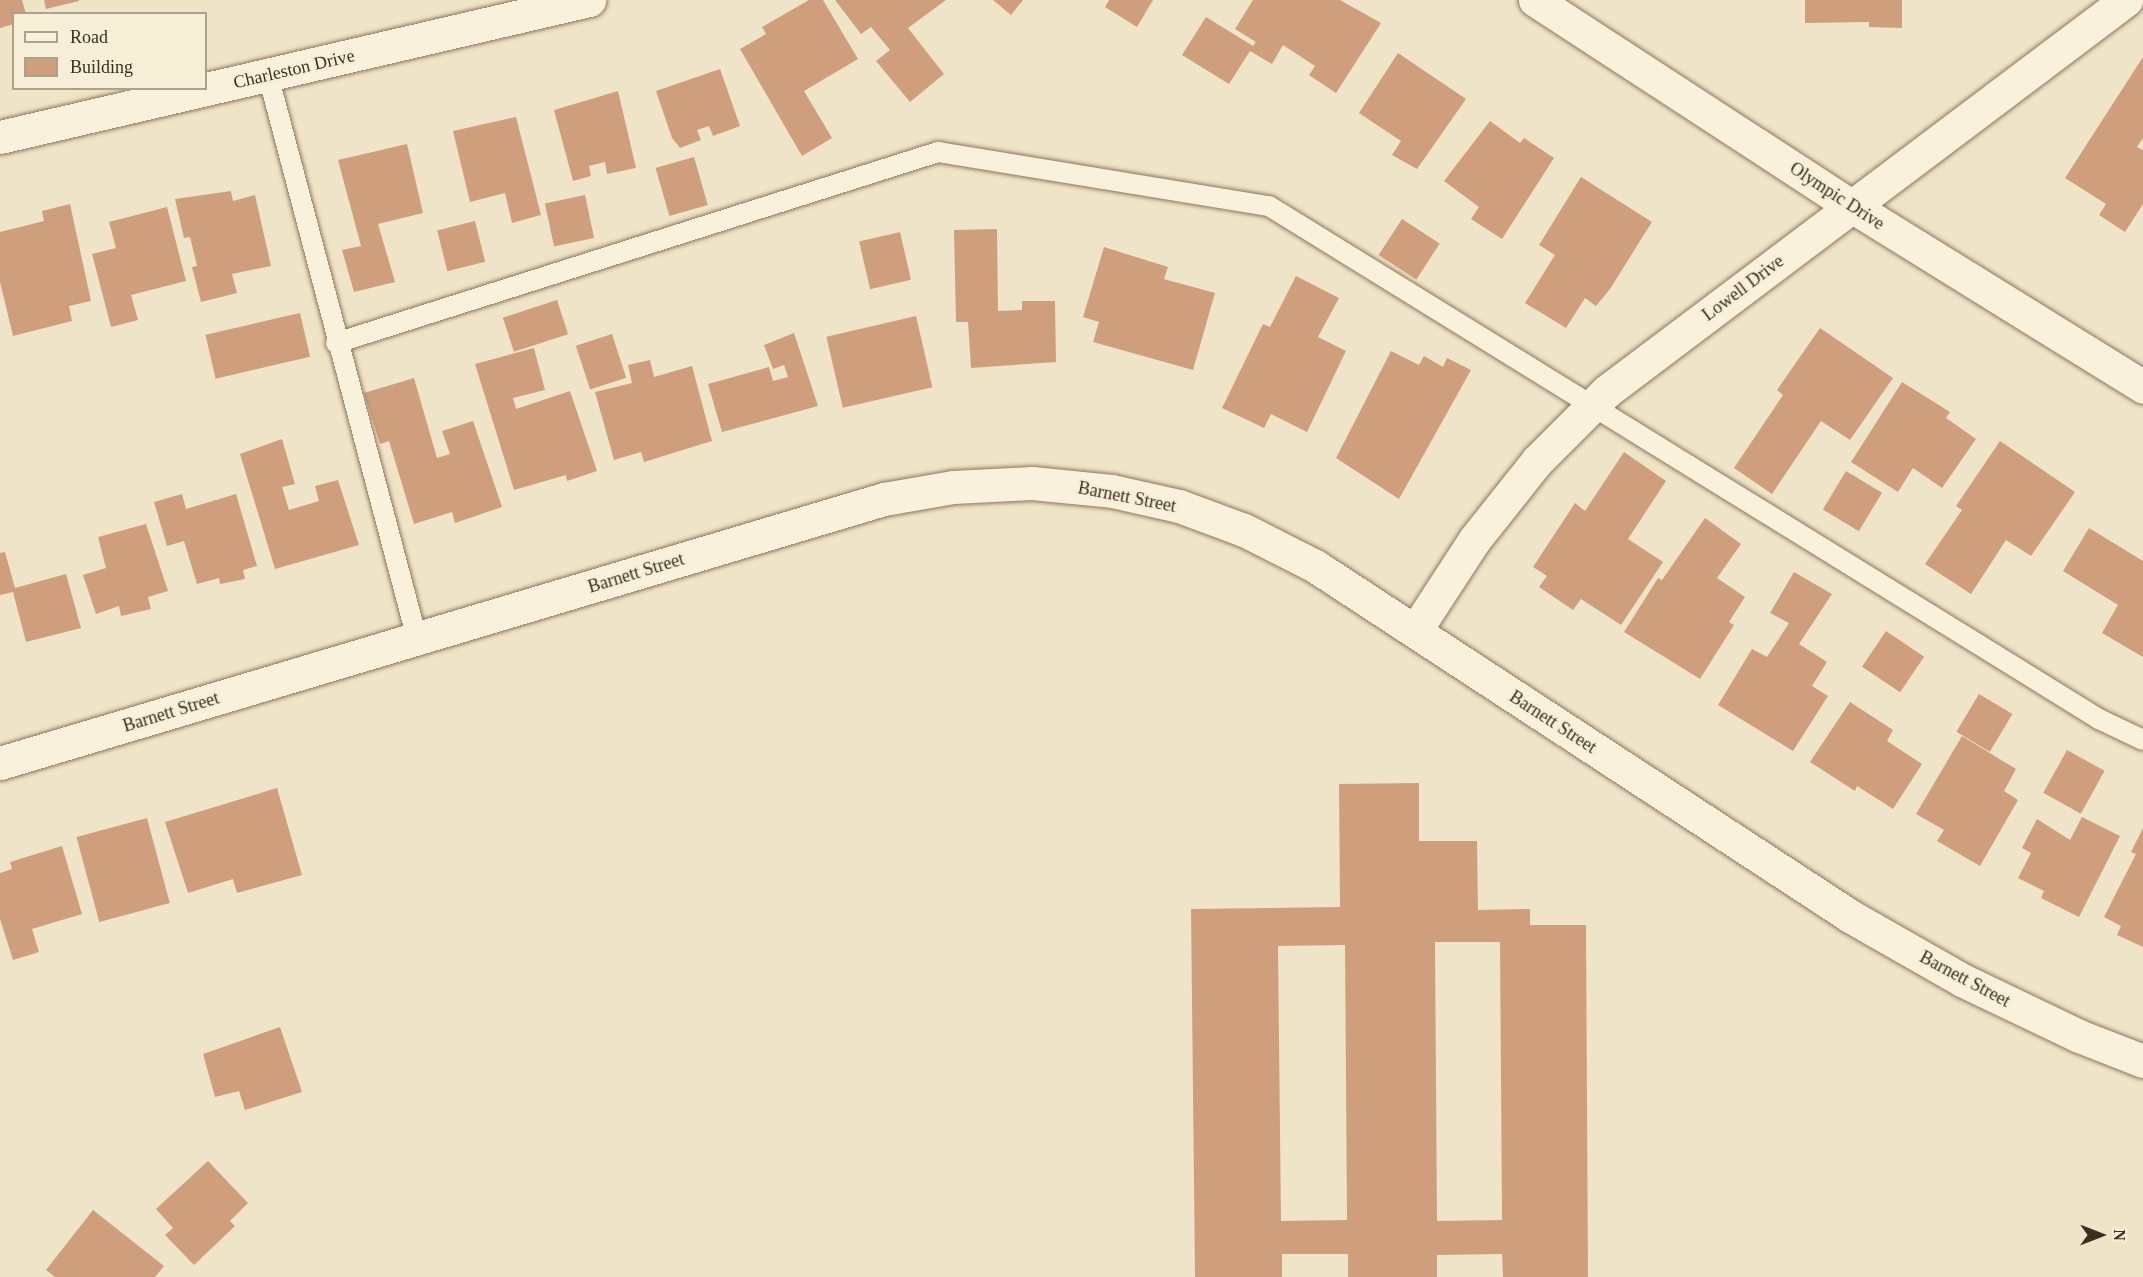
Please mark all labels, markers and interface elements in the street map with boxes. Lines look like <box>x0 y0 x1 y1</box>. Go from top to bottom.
legend <box>12 12 207 90</box>
text: Road <box>70 27 108 47</box>
street label: Charleston Drive <box>231 45 357 93</box>
text: Building <box>70 57 133 77</box>
street label: Olympic Drive <box>1786 157 1888 235</box>
street label: Lowell Drive <box>1698 250 1788 326</box>
street label: Barnett Street <box>1076 477 1178 517</box>
street label: Barnett Street <box>585 548 687 598</box>
street label: Barnett Street <box>1505 686 1601 758</box>
street label: Barnett Street <box>120 687 222 737</box>
street label: Barnett Street <box>1916 946 2014 1012</box>
north arrow <box>2071 1205 2131 1265</box>
text: N <box>2111 1229 2128 1241</box>

